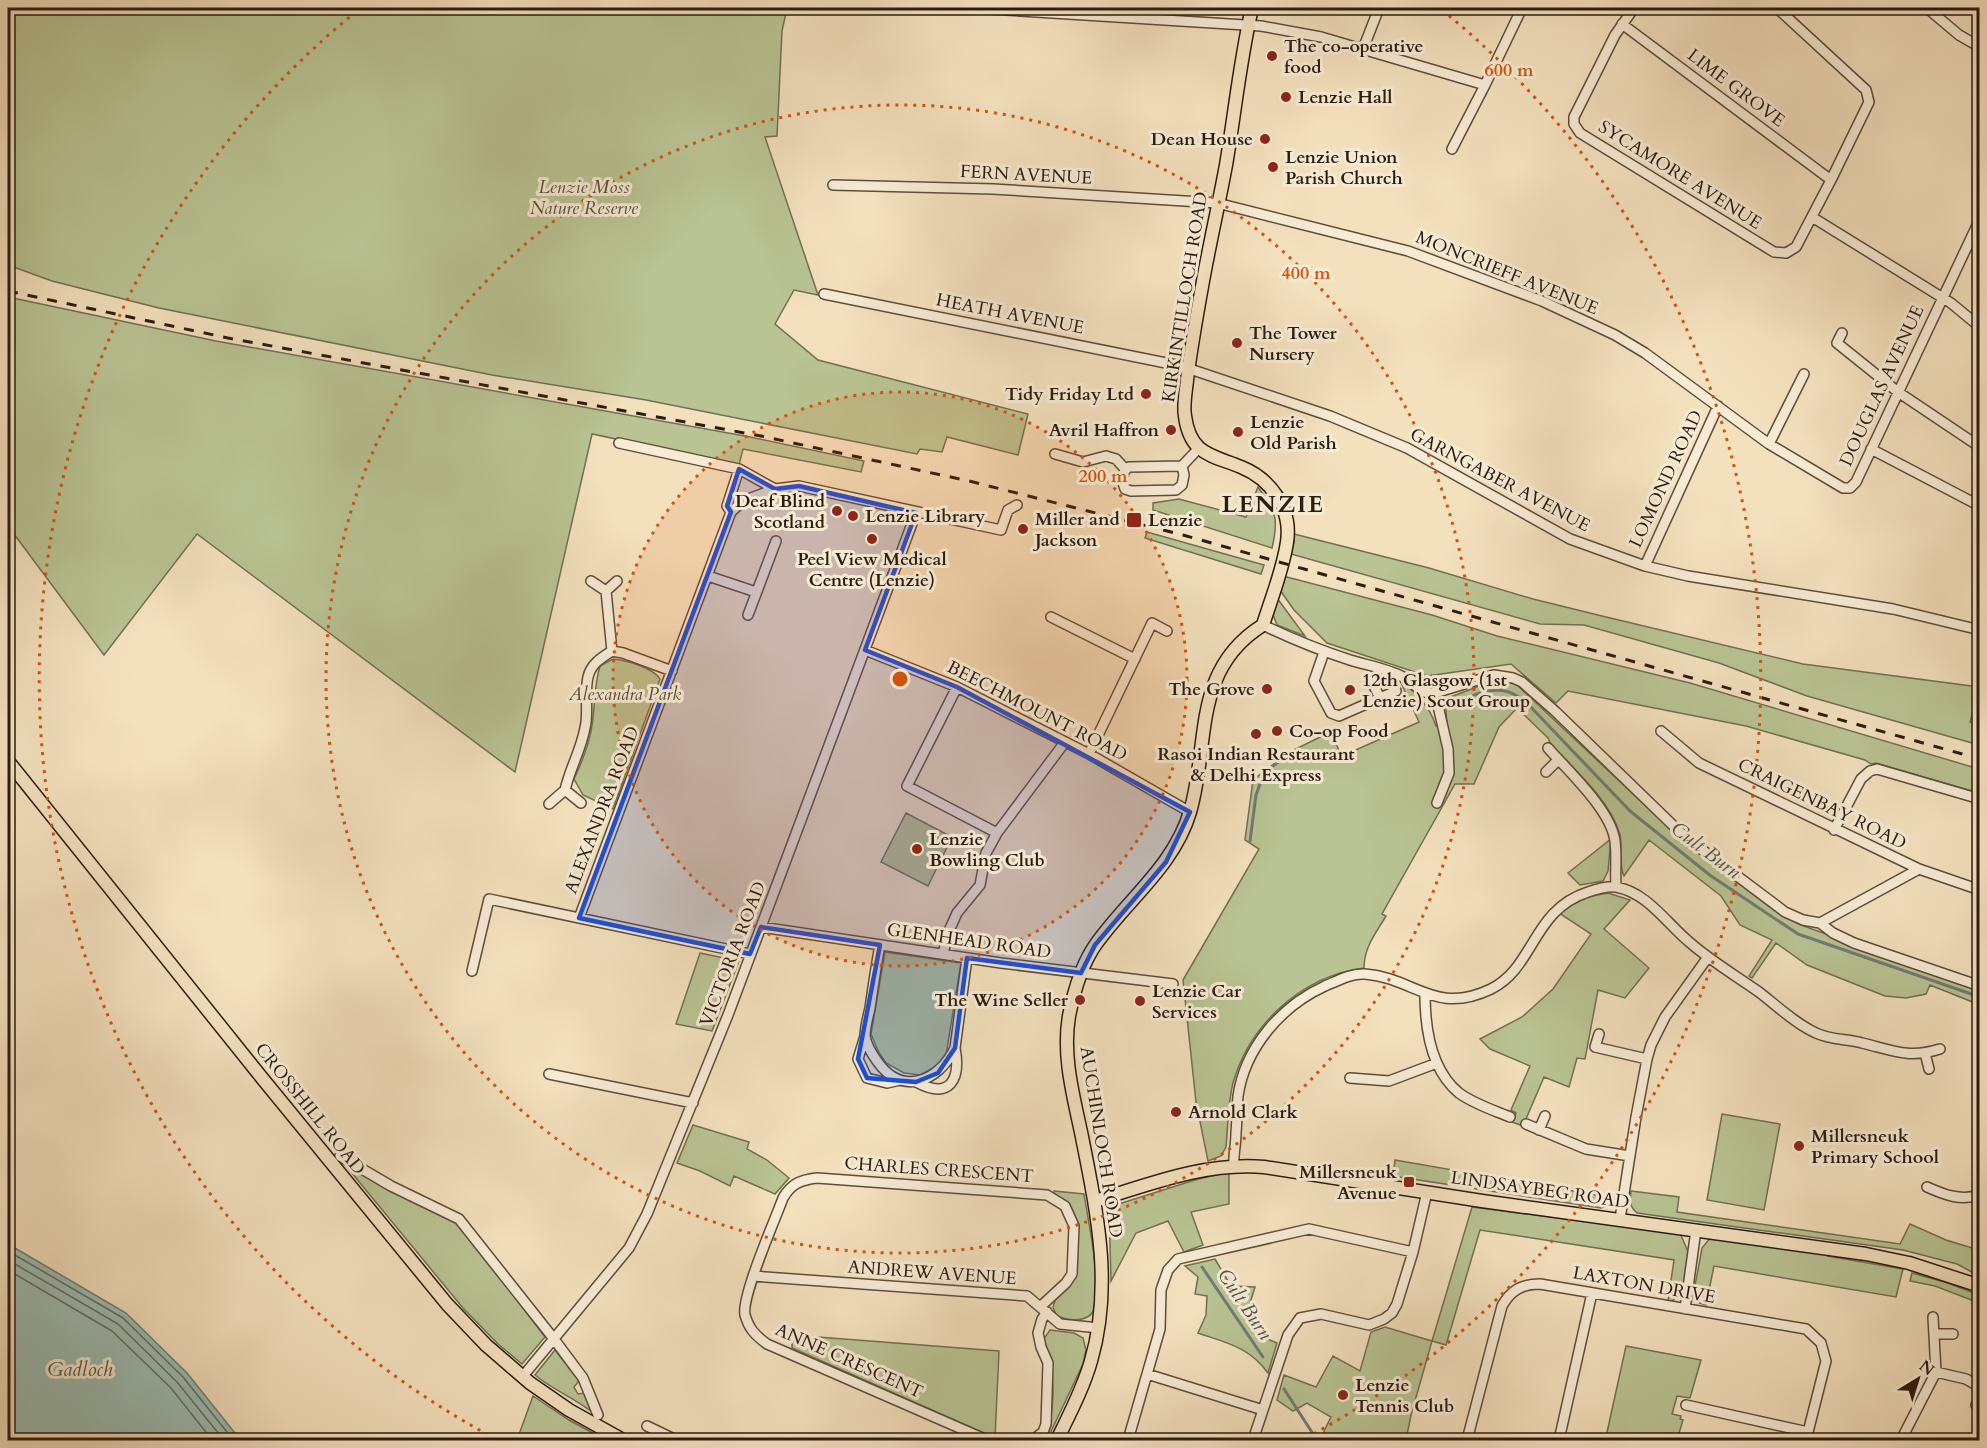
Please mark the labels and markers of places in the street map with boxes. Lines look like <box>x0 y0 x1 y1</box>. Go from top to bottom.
place label: The co-operative food <box>1284 34 1423 80</box>
marker: The co-operative food <box>1265 49 1279 63</box>
place label: Lenzie Hall <box>1298 85 1392 110</box>
marker: Lenzie Hall <box>1279 90 1293 104</box>
place label: Dean House <box>1151 127 1253 152</box>
marker: Dean House <box>1258 132 1272 146</box>
place label: Lenzie Union Parish Church <box>1285 145 1403 191</box>
marker: Lenzie Union Parish Church <box>1266 160 1280 174</box>
place label: The Tower Nursery <box>1249 321 1338 367</box>
marker: The Tower Nursery <box>1230 336 1244 350</box>
place label: Tidy Friday Ltd <box>1005 382 1135 407</box>
marker: Tidy Friday Ltd <box>1139 387 1153 401</box>
place label: Lenzie Old Parish <box>1250 410 1337 456</box>
place label: Avril Haffron <box>1049 418 1159 443</box>
marker: Avril Haffron <box>1164 423 1178 437</box>
marker: Lenzie Old Parish <box>1231 425 1245 439</box>
place label: Deaf Blind Scotland <box>735 489 826 535</box>
marker: Deaf Blind Scotland <box>830 504 844 518</box>
place label: Lenzie Library <box>865 504 986 529</box>
place label: Miller and Jackson <box>1032 507 1120 553</box>
place label: Lenzie <box>1148 508 1202 533</box>
marker: Lenzie Library <box>846 509 860 523</box>
marker: Lenzie <box>1125 511 1143 529</box>
marker: Miller and Jackson <box>1016 522 1030 536</box>
marker: Peel View Medical Centre (Lenzie) <box>865 532 879 546</box>
place label: Peel View Medical Centre (Lenzie) <box>797 547 947 593</box>
place label: 12th Glasgow (1st Lenzie) Scout Group <box>1362 668 1530 714</box>
centre of rings <box>890 669 910 689</box>
place label: The Grove <box>1168 677 1255 702</box>
marker: The Grove <box>1260 682 1274 696</box>
marker: 12th Glasgow (1st Lenzie) Scout Group <box>1343 683 1357 697</box>
place label: Co-op Food <box>1289 719 1389 744</box>
marker: Co-op Food <box>1270 724 1284 738</box>
marker: Rasoi Indian Restaurant & Delhi Express <box>1249 727 1263 741</box>
place label: Rasoi Indian Restaurant & Delhi Express <box>1157 742 1355 788</box>
place label: Lenzie Bowling Club <box>929 827 1045 873</box>
marker: Lenzie Bowling Club <box>910 842 924 856</box>
place label: Lenzie Car Services <box>1152 979 1242 1025</box>
place label: The Wine Seller <box>934 988 1069 1013</box>
marker: The Wine Seller <box>1073 993 1087 1007</box>
marker: Lenzie Car Services <box>1133 994 1147 1008</box>
place label: Arnold Clark <box>1188 1100 1299 1125</box>
marker: Arnold Clark <box>1169 1105 1183 1119</box>
place label: Millersneuk Primary School <box>1811 1124 1939 1170</box>
marker: Millersneuk Primary School <box>1792 1139 1806 1153</box>
place label: Millersneuk Avenue <box>1299 1160 1398 1206</box>
marker: Millersneuk Avenue <box>1402 1175 1416 1189</box>
place label: Lenzie Tennis Club <box>1355 1373 1454 1419</box>
marker: Lenzie Tennis Club <box>1336 1388 1350 1402</box>

